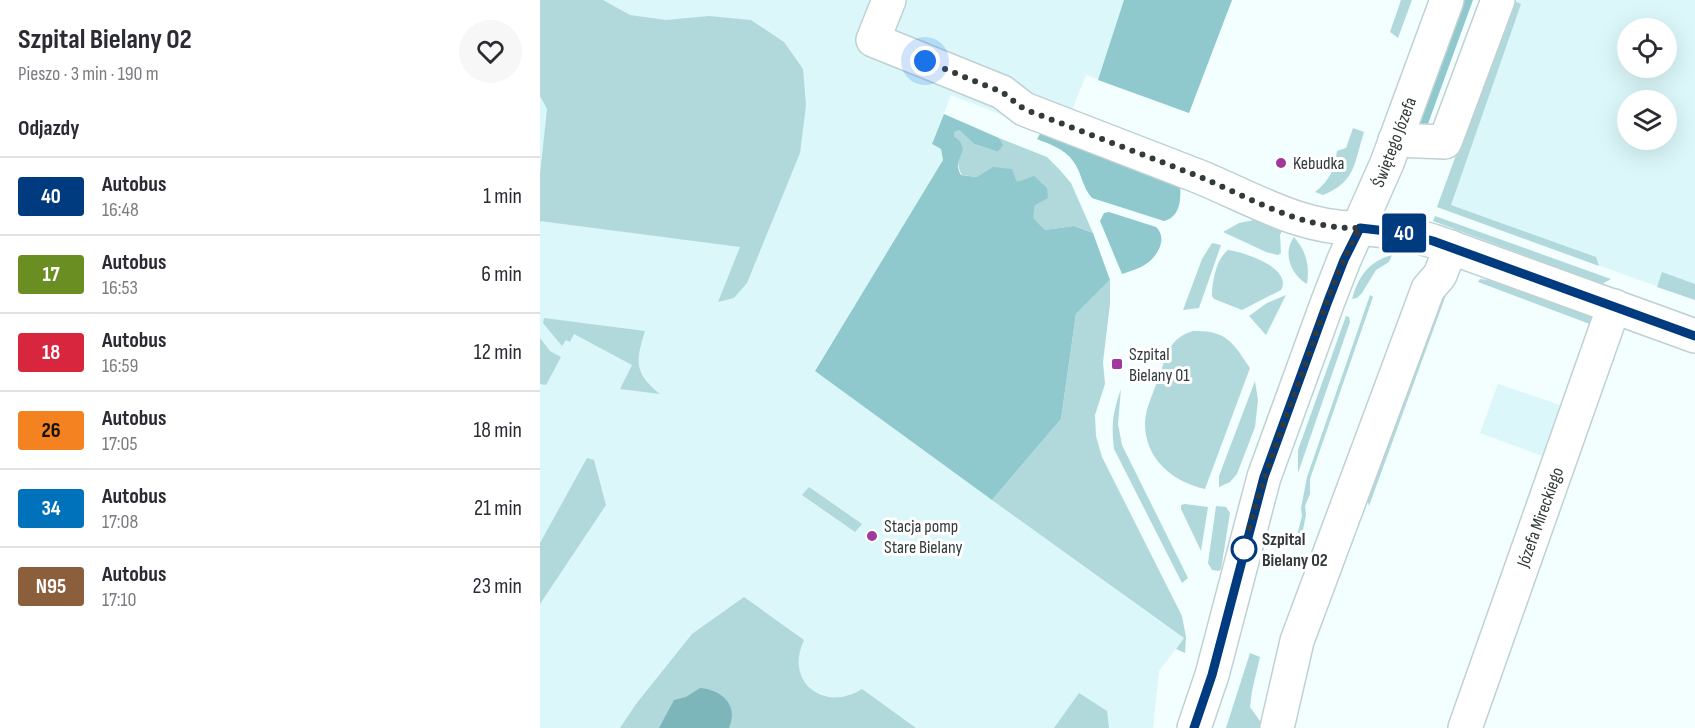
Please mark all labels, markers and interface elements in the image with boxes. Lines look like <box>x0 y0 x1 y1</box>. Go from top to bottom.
map controls <box>1617 18 1677 150</box>
button: locate <box>1617 18 1677 78</box>
button: heart <box>459 20 522 83</box>
text: Szpital Bielany 02 <box>18 23 192 56</box>
your location <box>910 46 940 76</box>
text: Pieszo · 3 min · 190 m <box>18 62 158 86</box>
button: layers <box>1617 90 1677 150</box>
street label: Świętego Józefa <box>1368 94 1421 190</box>
text: Odjazdy <box>18 115 79 142</box>
place label: Kebudka <box>1293 153 1344 174</box>
marker: Kebudka <box>1274 156 1288 170</box>
text: Autobus <box>102 171 166 198</box>
text: 1 min <box>483 183 522 210</box>
text: 40 <box>41 184 61 209</box>
text: 16:48 <box>102 198 139 222</box>
line badge: 40 <box>1377 214 1431 252</box>
text: 40 <box>1394 221 1414 246</box>
text: Autobus <box>102 249 166 276</box>
text: 6 min <box>481 261 522 288</box>
text: 17 <box>42 262 60 287</box>
text: 16:53 <box>102 276 138 300</box>
text: Autobus <box>102 327 166 354</box>
text: 12 min <box>474 339 522 366</box>
text: 18 <box>42 340 60 365</box>
place label: Szpital Bielany 01 <box>1129 344 1190 386</box>
text: 16:59 <box>102 354 138 378</box>
marker: Szpital Bielany 01 <box>1110 357 1124 371</box>
text: Autobus <box>102 405 166 432</box>
text: 18 min <box>474 417 522 444</box>
text: 26 <box>41 418 61 443</box>
text: 17:05 <box>102 432 138 456</box>
street label: Józefa Mireckiego <box>1512 464 1568 571</box>
text: Autobus <box>102 483 166 510</box>
text: 21 min <box>474 495 522 522</box>
text: 34 <box>41 496 61 521</box>
text: 17:08 <box>102 510 138 534</box>
place label: Stacja pomp Stare Bielany <box>884 516 963 558</box>
marker: Stacja pomp Stare Bielany <box>865 529 879 543</box>
place label: Szpital Bielany 02 <box>1262 529 1328 571</box>
marker: Szpital Bielany 02 <box>1231 536 1257 562</box>
text: Autobus <box>102 561 166 588</box>
text: 23 min <box>473 573 522 600</box>
text: N95 <box>36 574 66 599</box>
text: 17:10 <box>102 588 137 612</box>

